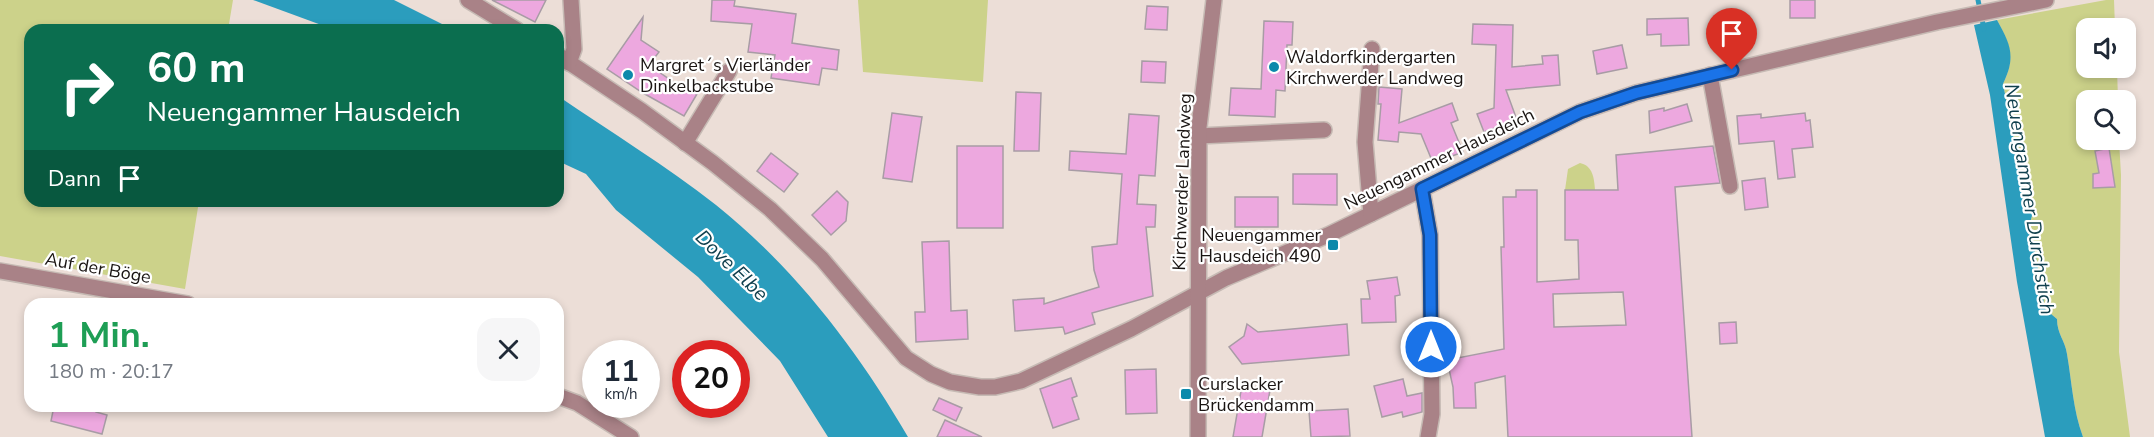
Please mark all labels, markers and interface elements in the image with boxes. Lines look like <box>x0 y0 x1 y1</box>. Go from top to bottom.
pin <box>1706 8 1757 70</box>
icon: arrive <box>1715 17 1748 50</box>
map controls <box>2076 18 2136 150</box>
button: sound <box>2076 18 2136 78</box>
text: 60 m <box>147 40 246 97</box>
place label: Waldorfkindergarten Kirchwerder Landweg <box>1286 45 1463 90</box>
icon: right <box>48 48 126 126</box>
place label: Margret´s Vierländer Dinkelbackstube <box>640 53 811 98</box>
marker: Waldorfkindergarten Kirchwerder Landweg <box>1267 60 1281 74</box>
marker: Margret´s Vierländer Dinkelbackstube <box>621 68 635 82</box>
water label: Neuengammer Durchstich <box>1998 82 2061 317</box>
button: search <box>2076 90 2136 150</box>
street label: Kirchwerder Landweg <box>1167 93 1197 271</box>
text: Neuengammer Hausdeich <box>147 94 461 131</box>
street label: Neuengammer Hausdeich <box>1340 102 1538 216</box>
icon: arrive <box>113 162 146 195</box>
text: Dann <box>48 164 101 194</box>
place label: Neuengammer Hausdeich 490 <box>1199 223 1322 268</box>
water label: Dove Elbe <box>689 224 774 307</box>
marker: Neuengammer Hausdeich 490 <box>1326 238 1340 252</box>
street label: Auf der Böge <box>43 247 153 289</box>
text: 1 Min. <box>48 311 150 360</box>
position arrow <box>1399 315 1463 379</box>
button: close <box>477 318 540 381</box>
speed limit sign: 20 <box>672 340 750 418</box>
text: 11 <box>603 351 639 392</box>
text: 180 m · 20:17 <box>48 358 174 385</box>
place label: Curslacker Brückendamm <box>1198 372 1314 417</box>
text: km/h <box>604 384 638 404</box>
marker: Curslacker Brückendamm <box>1179 387 1193 401</box>

